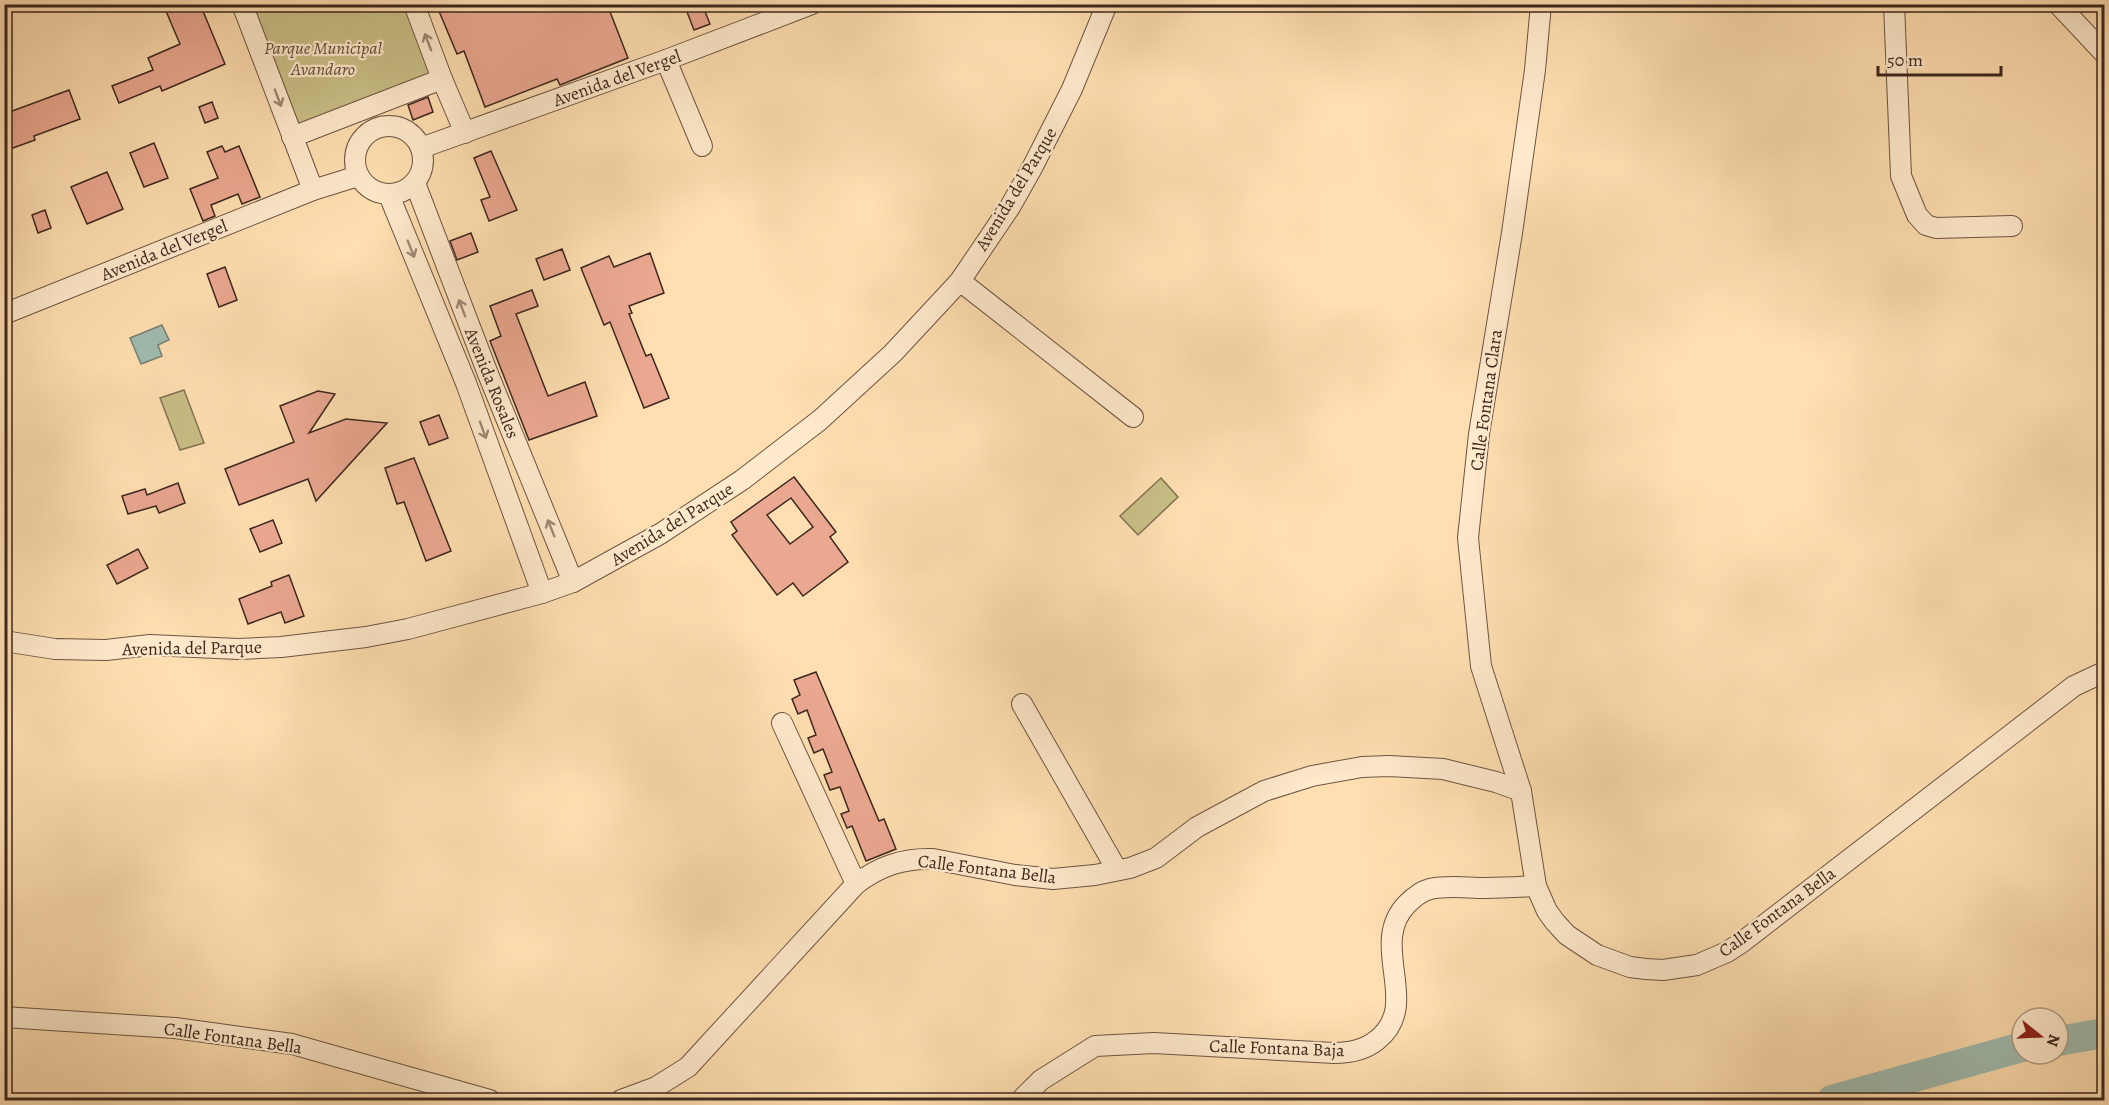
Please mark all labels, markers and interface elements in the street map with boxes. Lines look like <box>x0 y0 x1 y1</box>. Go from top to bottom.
one-way arrow <box>422 33 433 52</box>
park label: Parque Municipal Avandaro <box>264 36 383 81</box>
scale bar <box>1878 39 2001 77</box>
street label: Avenida del Vergel <box>549 44 685 113</box>
text: 50 m <box>1887 48 1923 72</box>
one-way arrow <box>273 89 284 107</box>
street label: Avenida del Parque <box>969 123 1062 256</box>
street label: Avenida del Vergel <box>96 214 231 287</box>
one-way arrow <box>406 239 417 258</box>
one-way arrow <box>456 299 467 318</box>
street label: Avenida Rosales <box>459 323 525 442</box>
street label: Calle Fontana Clara <box>1464 327 1508 472</box>
one-way arrow <box>478 420 489 439</box>
street label: Avenida del Parque <box>605 477 738 572</box>
one-way arrow <box>545 519 556 537</box>
street label: Avenida del Parque <box>121 635 262 661</box>
street label: Calle Fontana Bella <box>916 849 1058 889</box>
street label: Calle Fontana Bella <box>1714 861 1841 963</box>
north arrow <box>2010 1006 2070 1066</box>
street label: Calle Fontana Bella <box>162 1016 304 1060</box>
text: N <box>2041 1031 2066 1050</box>
street label: Calle Fontana Baja <box>1209 1034 1346 1062</box>

